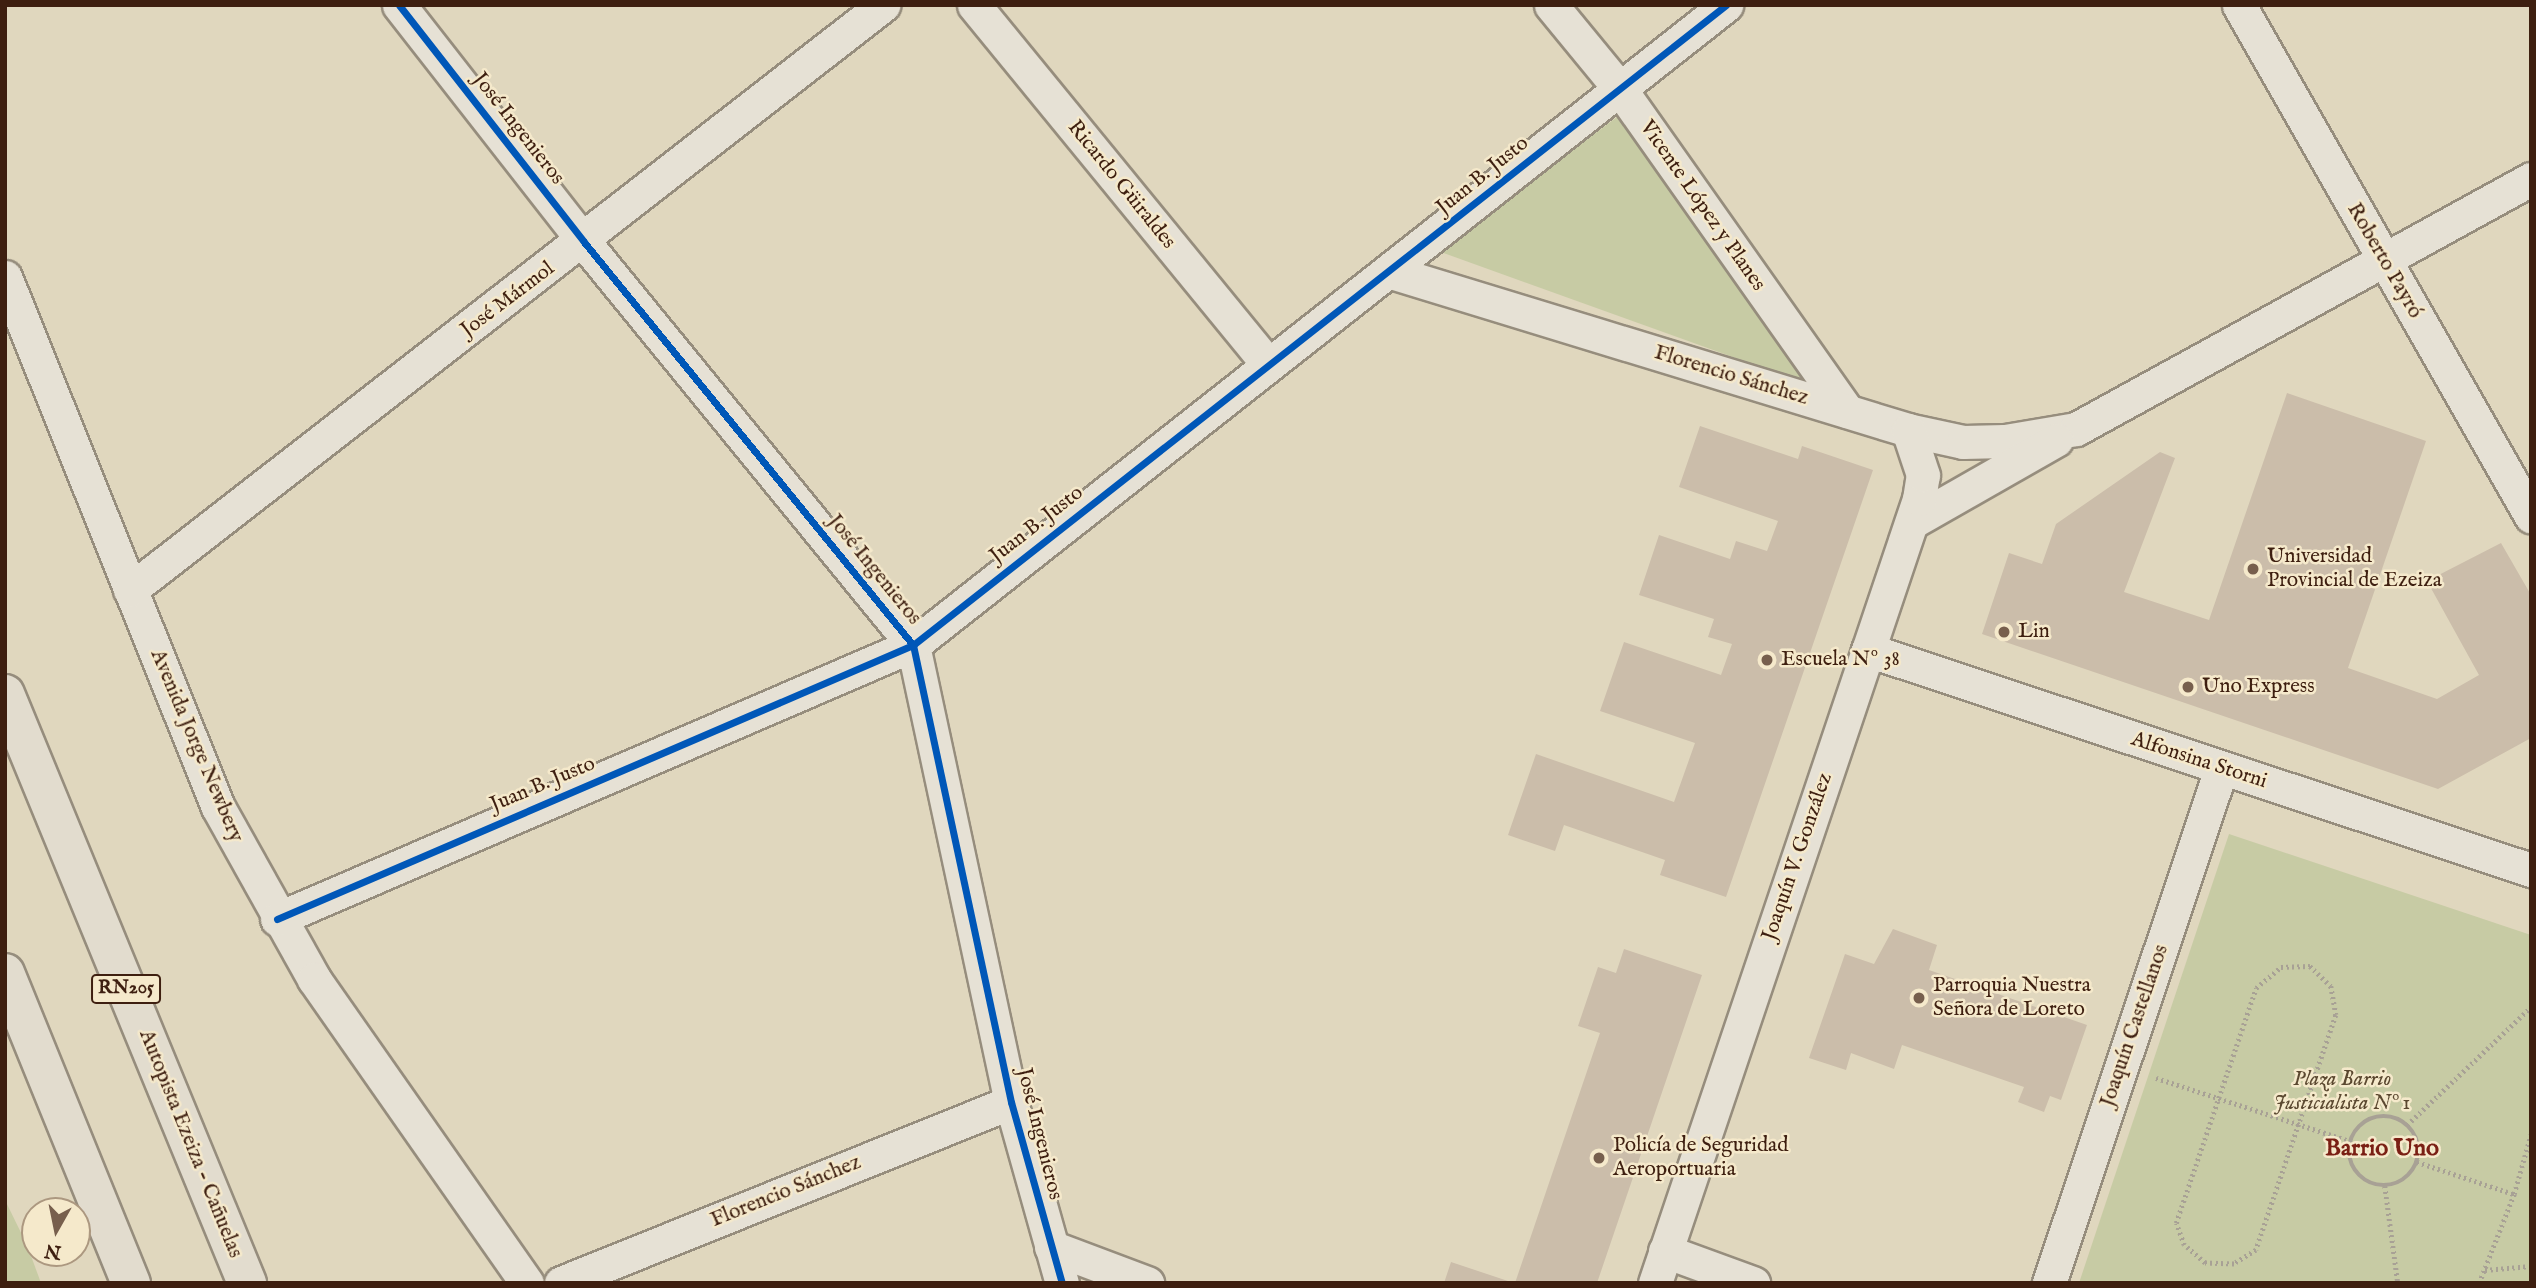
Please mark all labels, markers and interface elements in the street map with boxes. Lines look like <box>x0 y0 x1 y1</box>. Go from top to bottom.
street label: José Ingenieros <box>467 68 569 190</box>
street label: Ricardo Güiraldes <box>1061 116 1181 254</box>
street label: Vicente López y Planes <box>1634 116 1770 296</box>
street label: Juan B. Justo <box>1432 131 1534 221</box>
street label: Roberto Payró <box>2341 199 2427 323</box>
street label: José Mármol <box>456 257 560 343</box>
street label: Florencio Sánchez <box>1651 341 1811 411</box>
street label: Juan B. Justo <box>985 481 1089 569</box>
street label: José Ingenieros <box>822 510 926 630</box>
place label: Universidad Provincial de Ezeiza <box>2267 544 2442 594</box>
marker: Universidad Provincial de Ezeiza <box>2245 561 2261 577</box>
place label: Lin <box>2018 619 2050 645</box>
marker: Lin <box>1996 624 2012 640</box>
street label: Avenida Jorge Newbery <box>144 646 248 846</box>
place label: Escuela Nº 38 <box>1781 647 1900 673</box>
marker: Escuela Nº 38 <box>1759 652 1775 668</box>
place label: Uno Express <box>2202 674 2315 700</box>
marker: Uno Express <box>2180 679 2196 695</box>
street label: Alfonsina Storni <box>2128 727 2270 795</box>
street label: Juan B. Justo <box>487 752 599 818</box>
street label: Joaquín V. González <box>1757 770 1839 944</box>
street label: Joaquín Castellanos <box>2095 942 2175 1110</box>
road number: RN205 <box>91 973 161 1004</box>
place label: Parroquia Nuestra Señora de Loreto <box>1933 973 2091 1023</box>
marker: Parroquia Nuestra Señora de Loreto <box>1911 990 1927 1006</box>
street label: Autopista Ezeiza - Cañuelas <box>133 1026 247 1262</box>
street label: José Ingenieros <box>1010 1065 1068 1203</box>
park label: Plaza Barrio Justicialista Nº 1 <box>2274 1067 2410 1117</box>
place label: Policía de Seguridad Aeroportuaria <box>1613 1133 1788 1183</box>
district label: Barrio Uno <box>2325 1135 2439 1163</box>
street label: Florencio Sánchez <box>707 1150 865 1234</box>
marker: Policía de Seguridad Aeroportuaria <box>1591 1150 1607 1166</box>
north arrow <box>21 1197 91 1267</box>
text: N <box>43 1238 63 1264</box>

